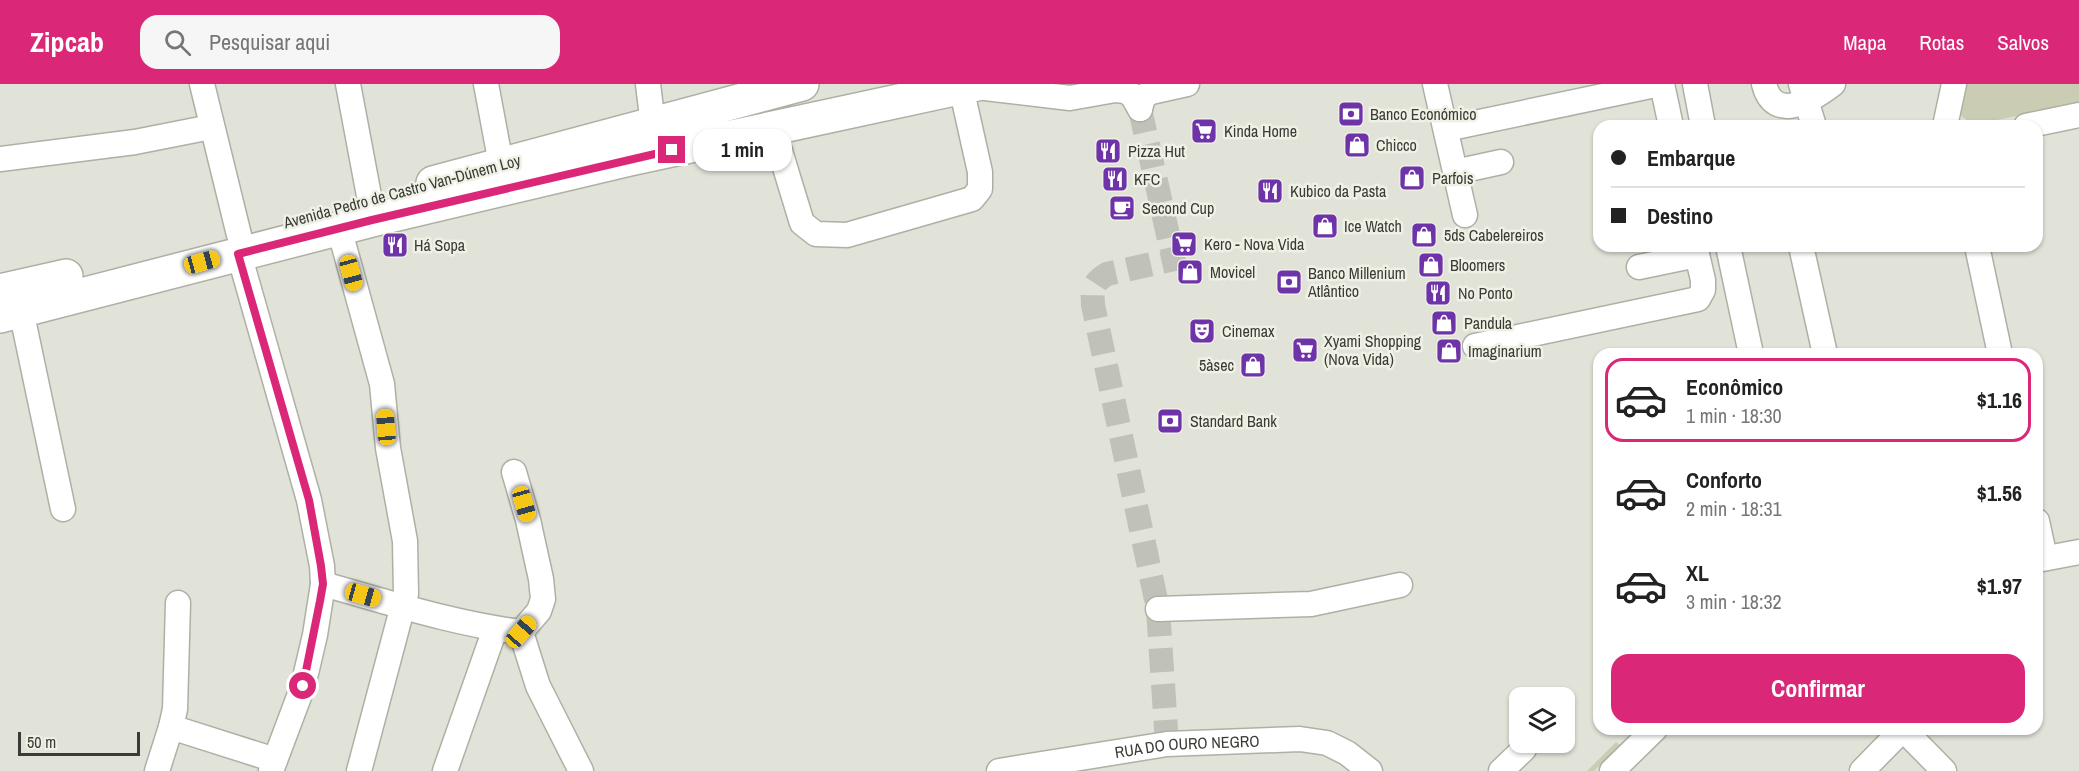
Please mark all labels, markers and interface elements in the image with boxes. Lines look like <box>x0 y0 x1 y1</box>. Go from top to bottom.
search box <box>140 15 560 69</box>
text: Zipcab <box>30 23 104 61</box>
icon: search <box>161 26 194 59</box>
text: Pesquisar aqui <box>209 27 330 57</box>
text: Mapa <box>1843 28 1886 57</box>
text: Rotas <box>1919 28 1964 57</box>
text: Salvos <box>1997 28 2049 57</box>
bank icon: Banco Económico <box>1336 99 1366 129</box>
place label: Banco Económico <box>1370 103 1476 125</box>
supermarket icon: Kinda Home <box>1189 116 1219 146</box>
place label: Kinda Home <box>1224 120 1297 142</box>
callout: 1 min <box>693 129 792 171</box>
shop icon: Chicco <box>1342 130 1372 160</box>
place label: Chicco <box>1376 134 1417 156</box>
route end <box>658 136 685 163</box>
text: 1 min <box>721 136 764 163</box>
restaurant icon: Pizza Hut <box>1093 136 1123 166</box>
place label: Pizza Hut <box>1128 140 1185 162</box>
text: Embarque <box>1647 143 1735 173</box>
street label: Avenida Pedro de Castro Van-Dúnem Loy <box>280 149 523 234</box>
shop icon: Parfois <box>1397 163 1427 193</box>
restaurant icon: KFC <box>1100 164 1130 194</box>
place label: Parfois <box>1432 167 1474 189</box>
place label: KFC <box>1134 168 1160 190</box>
restaurant icon: Kubico da Pasta <box>1255 176 1285 206</box>
place label: Kubico da Pasta <box>1290 180 1387 202</box>
cafe icon: Second Cup <box>1107 193 1137 223</box>
place label: Second Cup <box>1142 197 1214 219</box>
text: Destino <box>1647 201 1713 231</box>
shop icon: Ice Watch <box>1310 211 1340 241</box>
place label: Ice Watch <box>1344 215 1402 237</box>
shop icon: 5ds Cabelereiros <box>1409 220 1439 250</box>
place label: 5ds Cabelereiros <box>1444 224 1544 246</box>
supermarket icon: Kero - Nova Vida <box>1169 229 1199 259</box>
restaurant icon: Há Sopa <box>380 230 410 260</box>
place label: Kero - Nova Vida <box>1204 233 1305 255</box>
place label: Há Sopa <box>414 234 466 256</box>
car <box>182 249 222 275</box>
shop icon: Bloomers <box>1416 250 1446 280</box>
car <box>338 253 364 293</box>
place label: Bloomers <box>1450 254 1505 276</box>
shop icon: Movicel <box>1175 257 1205 287</box>
place label: Movicel <box>1210 261 1255 283</box>
place label: Banco Millenium Atlântico <box>1307 262 1406 302</box>
bank icon: Banco Millenium Atlântico <box>1274 267 1304 297</box>
restaurant icon: No Ponto <box>1423 278 1453 308</box>
place label: No Ponto <box>1458 282 1513 304</box>
shop icon: Pandula <box>1429 308 1459 338</box>
place label: Pandula <box>1464 312 1513 334</box>
theatre icon: Cinemax <box>1187 316 1217 346</box>
place label: Cinemax <box>1222 320 1275 342</box>
place label: Xyami Shopping (Nova Vida) <box>1324 330 1422 370</box>
supermarket icon: Xyami Shopping (Nova Vida) <box>1290 335 1320 365</box>
shop icon: Imaginarium <box>1434 336 1464 366</box>
place label: Imaginarium <box>1468 340 1542 362</box>
shop icon: 5àsec <box>1238 350 1268 380</box>
place label: 5àsec <box>1199 354 1234 376</box>
text: Econômico <box>1686 372 1783 402</box>
icon: car <box>1614 373 1668 427</box>
text: $1.16 <box>1977 385 2022 415</box>
text: 1 min · 18:30 <box>1686 402 1782 429</box>
bank icon: Standard Bank <box>1155 406 1185 436</box>
car <box>375 408 397 446</box>
place label: Standard Bank <box>1190 410 1277 432</box>
text: Conforto <box>1686 465 1762 495</box>
icon: car <box>1614 466 1668 520</box>
text: $1.56 <box>1977 478 2022 508</box>
car <box>510 484 538 524</box>
text: 2 min · 18:31 <box>1686 495 1782 522</box>
text: XL <box>1686 558 1709 588</box>
icon: car <box>1614 559 1668 613</box>
text: $1.97 <box>1977 571 2022 601</box>
car <box>343 581 383 609</box>
text: 3 min · 18:32 <box>1686 588 1782 615</box>
car <box>502 613 540 651</box>
button: Confirmar <box>1611 654 2025 723</box>
route start <box>289 672 316 699</box>
map controls <box>1509 687 1575 753</box>
button: layers <box>1509 687 1575 753</box>
scale bar <box>18 729 140 756</box>
street label: RUA DO OURO NEGRO <box>1113 730 1260 763</box>
text: 50 m <box>27 731 56 753</box>

